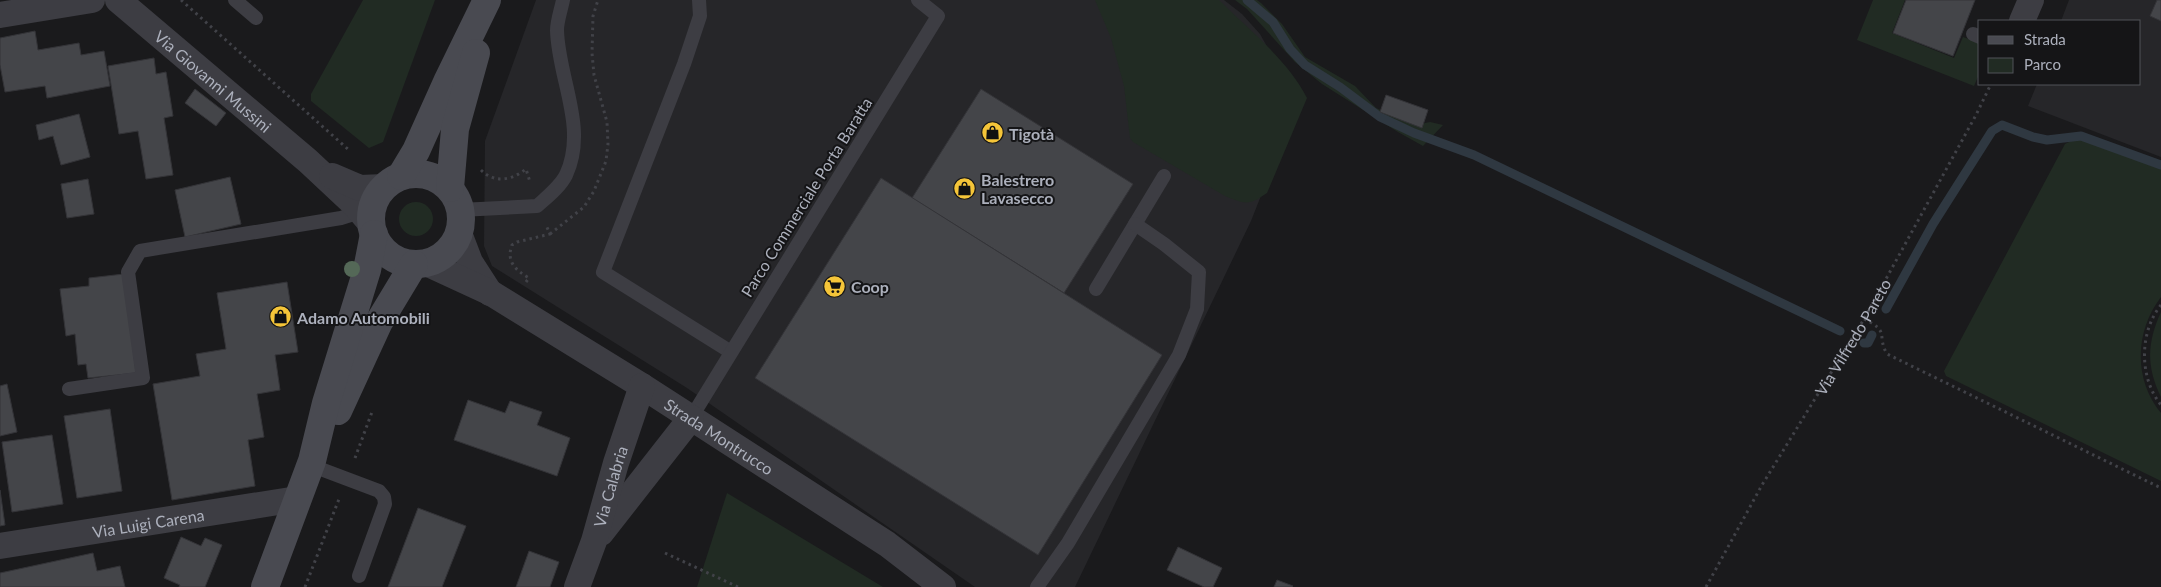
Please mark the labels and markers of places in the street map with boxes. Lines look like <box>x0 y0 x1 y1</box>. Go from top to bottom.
shop icon: Tigotà <box>981 121 1005 145</box>
place label: Tigotà <box>1009 124 1054 143</box>
place label: Balestrero Lavasecco <box>981 170 1054 207</box>
shop icon: Balestrero Lavasecco <box>953 176 977 200</box>
supermarket icon: Coop <box>823 274 847 298</box>
place label: Coop <box>851 277 889 296</box>
shop icon: Adamo Automobili <box>269 305 293 329</box>
place label: Adamo Automobili <box>296 308 430 327</box>

